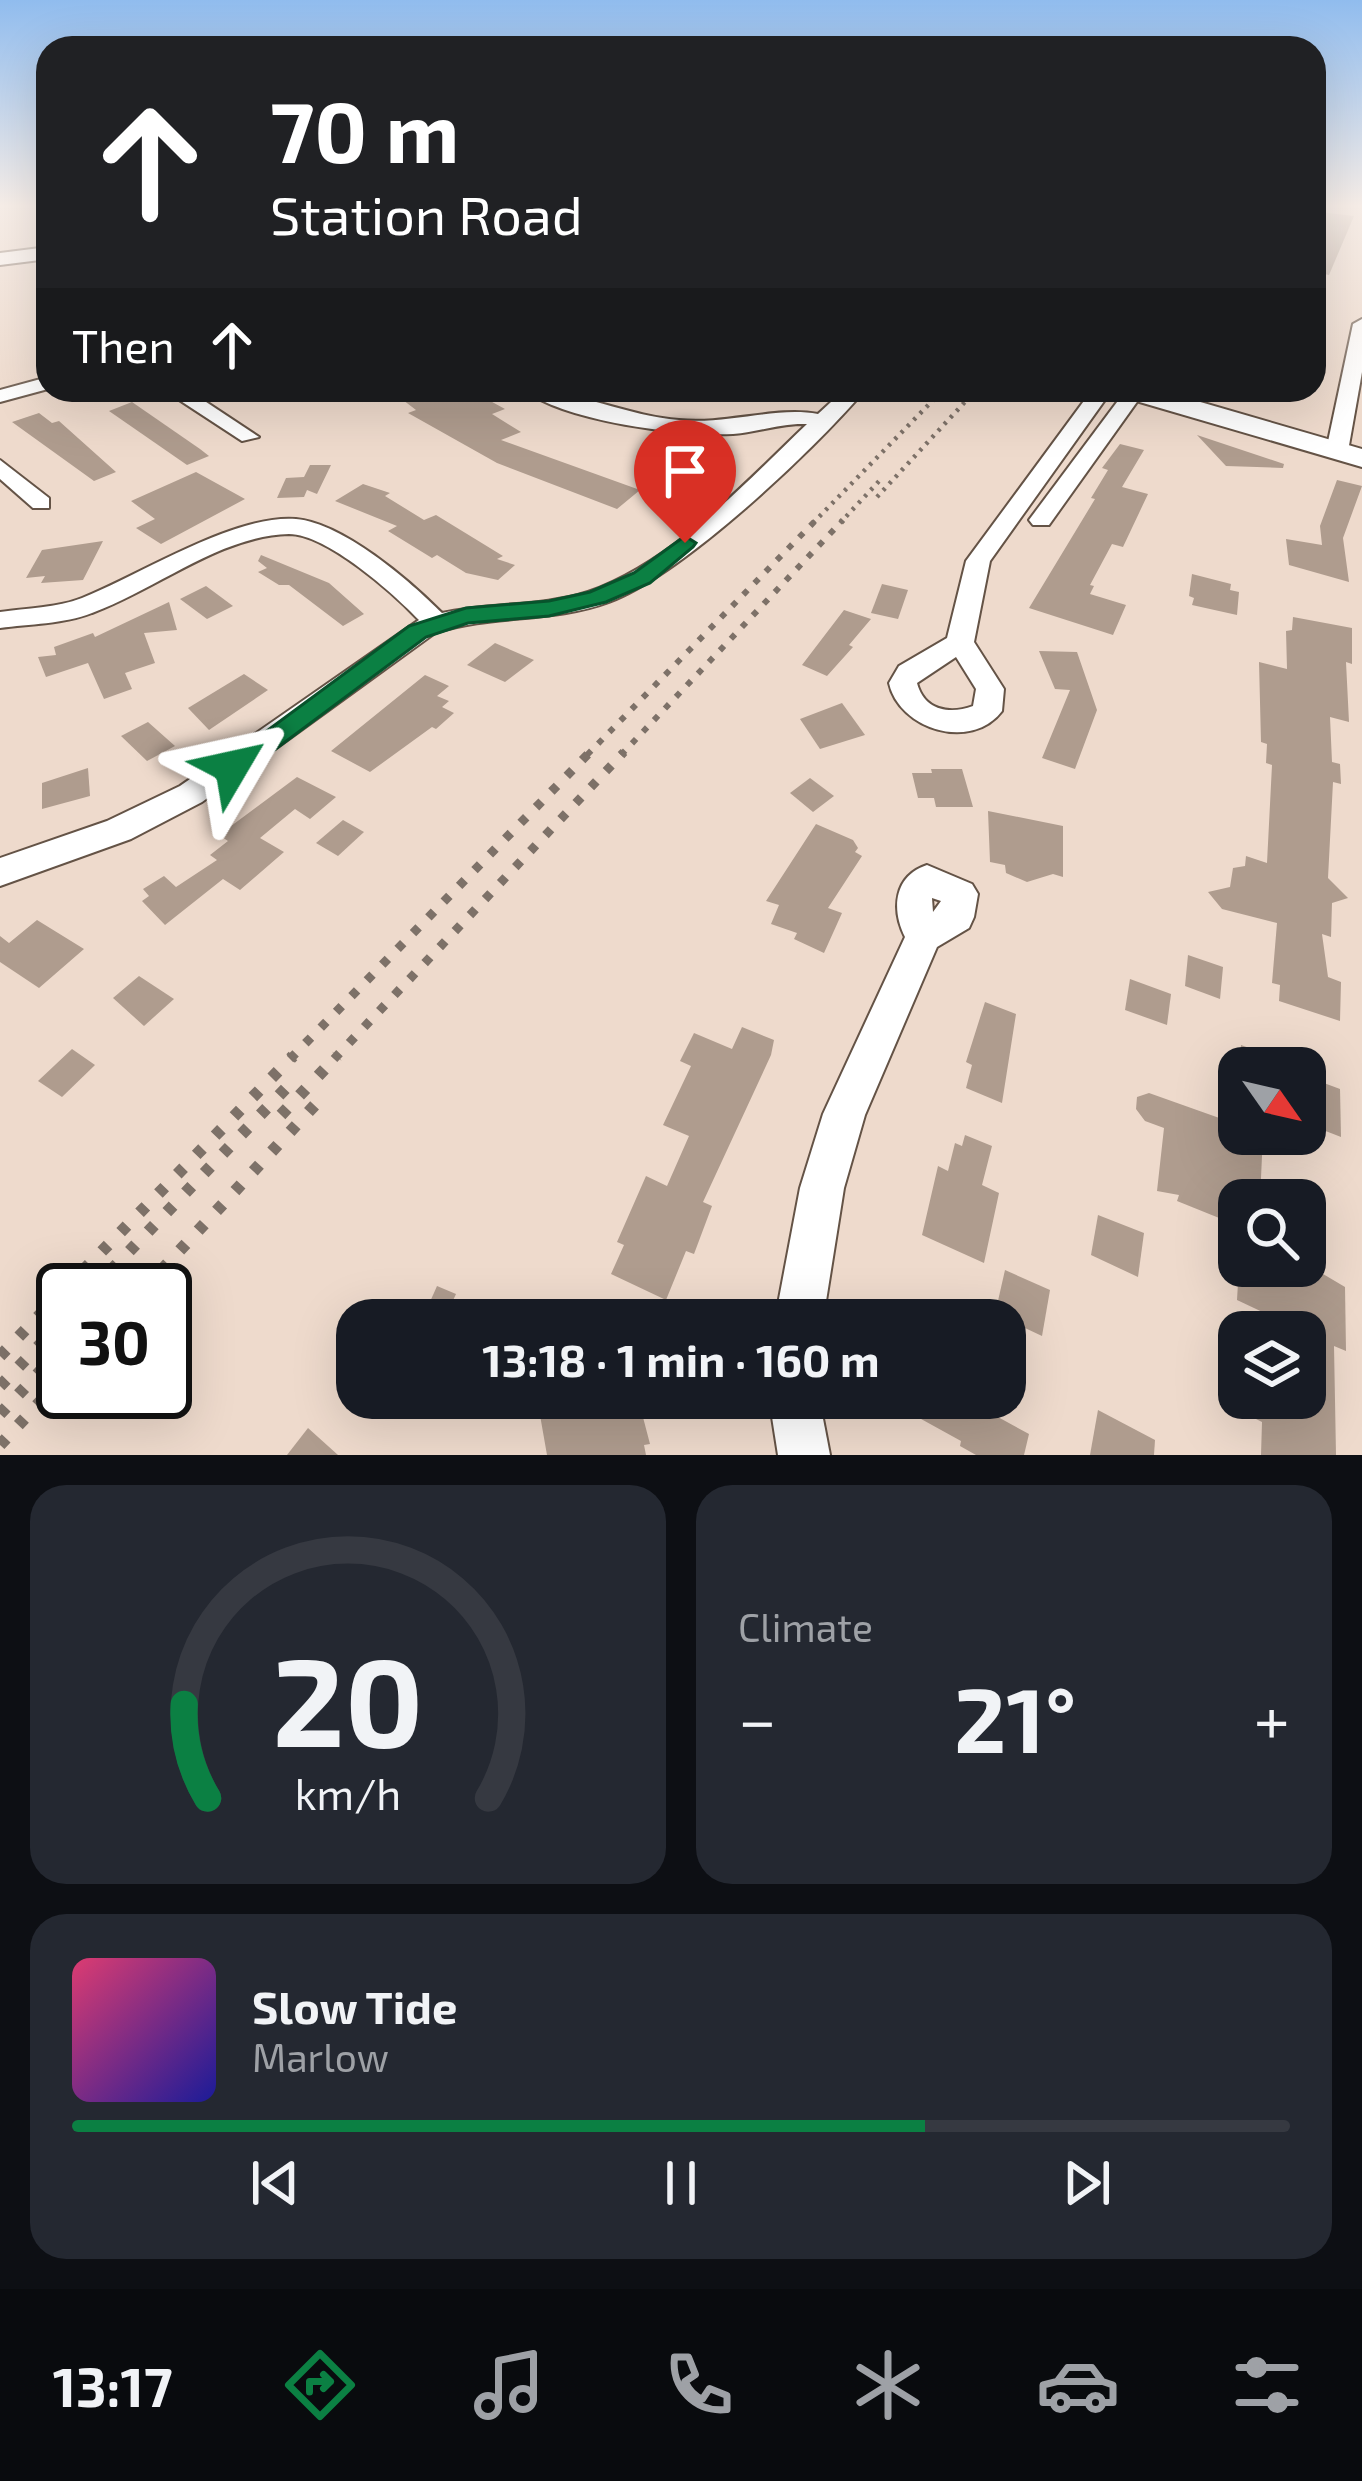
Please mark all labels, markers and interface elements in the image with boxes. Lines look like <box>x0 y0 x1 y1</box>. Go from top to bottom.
text: 70 m <box>270 79 460 180</box>
icon: ahead <box>72 84 228 240</box>
text: Station Road <box>270 181 583 246</box>
icon: ahead <box>199 312 265 378</box>
text: Then <box>72 318 175 372</box>
pin <box>634 420 736 543</box>
icon: arrive <box>652 438 718 504</box>
position arrow <box>169 704 295 830</box>
north arrow <box>1218 1047 1326 1155</box>
map controls <box>1218 1047 1326 1419</box>
button: search <box>1218 1179 1326 1287</box>
speed limit sign: 30 <box>36 1263 192 1419</box>
button: layers <box>1218 1311 1326 1419</box>
text: 13:18 · 1 min · 160 m <box>482 1332 880 1386</box>
text: Climate <box>738 1603 873 1650</box>
text: 20 <box>272 1622 424 1772</box>
text: 21° <box>954 1663 1076 1771</box>
text: − <box>738 1678 777 1757</box>
text: + <box>1254 1678 1290 1757</box>
text: km/h <box>295 1766 401 1818</box>
text: Slow Tide <box>252 1979 457 2033</box>
text: Marlow <box>252 2033 389 2080</box>
icon: previous <box>242 2150 308 2216</box>
icon: pause <box>648 2150 714 2216</box>
icon: next <box>1054 2150 1120 2216</box>
icon: directions <box>278 2343 362 2427</box>
icon: music <box>467 2343 551 2427</box>
icon: phone <box>657 2343 741 2427</box>
icon: climate <box>846 2343 930 2427</box>
icon: car <box>1036 2343 1120 2427</box>
icon: filters <box>1225 2343 1309 2427</box>
text: 13:17 <box>53 2353 172 2418</box>

